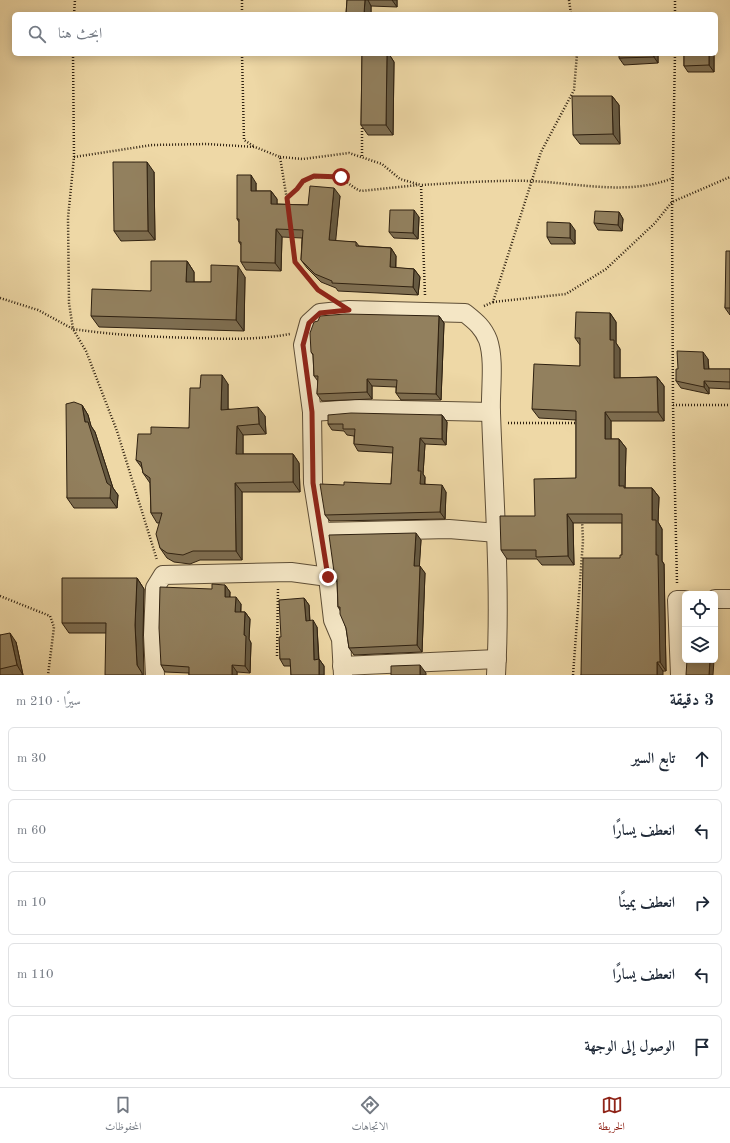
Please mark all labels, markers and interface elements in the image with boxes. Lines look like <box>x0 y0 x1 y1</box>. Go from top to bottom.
search box <box>12 12 718 56</box>
icon: search <box>26 23 48 45</box>
text: ابحث هنا <box>58 27 102 42</box>
route start <box>332 168 350 186</box>
route end <box>319 568 337 586</box>
map controls <box>682 591 718 663</box>
button: locate <box>682 591 718 627</box>
button: layers <box>682 627 718 663</box>
text: 3 دقيقة <box>670 692 714 709</box>
text: سيرًا · 210 m <box>16 695 81 708</box>
icon: ahead <box>691 748 713 770</box>
text: 30 m <box>17 752 46 765</box>
text: تابع السير <box>632 752 675 767</box>
icon: left <box>691 820 713 842</box>
text: 60 m <box>17 824 46 837</box>
text: انعطف يسارًا <box>613 824 675 839</box>
icon: right <box>691 892 713 914</box>
text: 10 m <box>17 896 46 909</box>
text: انعطف يمينًا <box>619 896 675 911</box>
icon: left <box>691 964 713 986</box>
text: 110 m <box>17 968 54 981</box>
text: انعطف يسارًا <box>613 968 675 983</box>
icon: arrive <box>691 1036 713 1058</box>
text: الوصول إلى الوجهة <box>584 1040 675 1055</box>
tab: المحفوظات <box>105 1094 141 1137</box>
tab: الاتجاهات <box>351 1094 388 1137</box>
tab: الخريطة <box>598 1094 625 1137</box>

